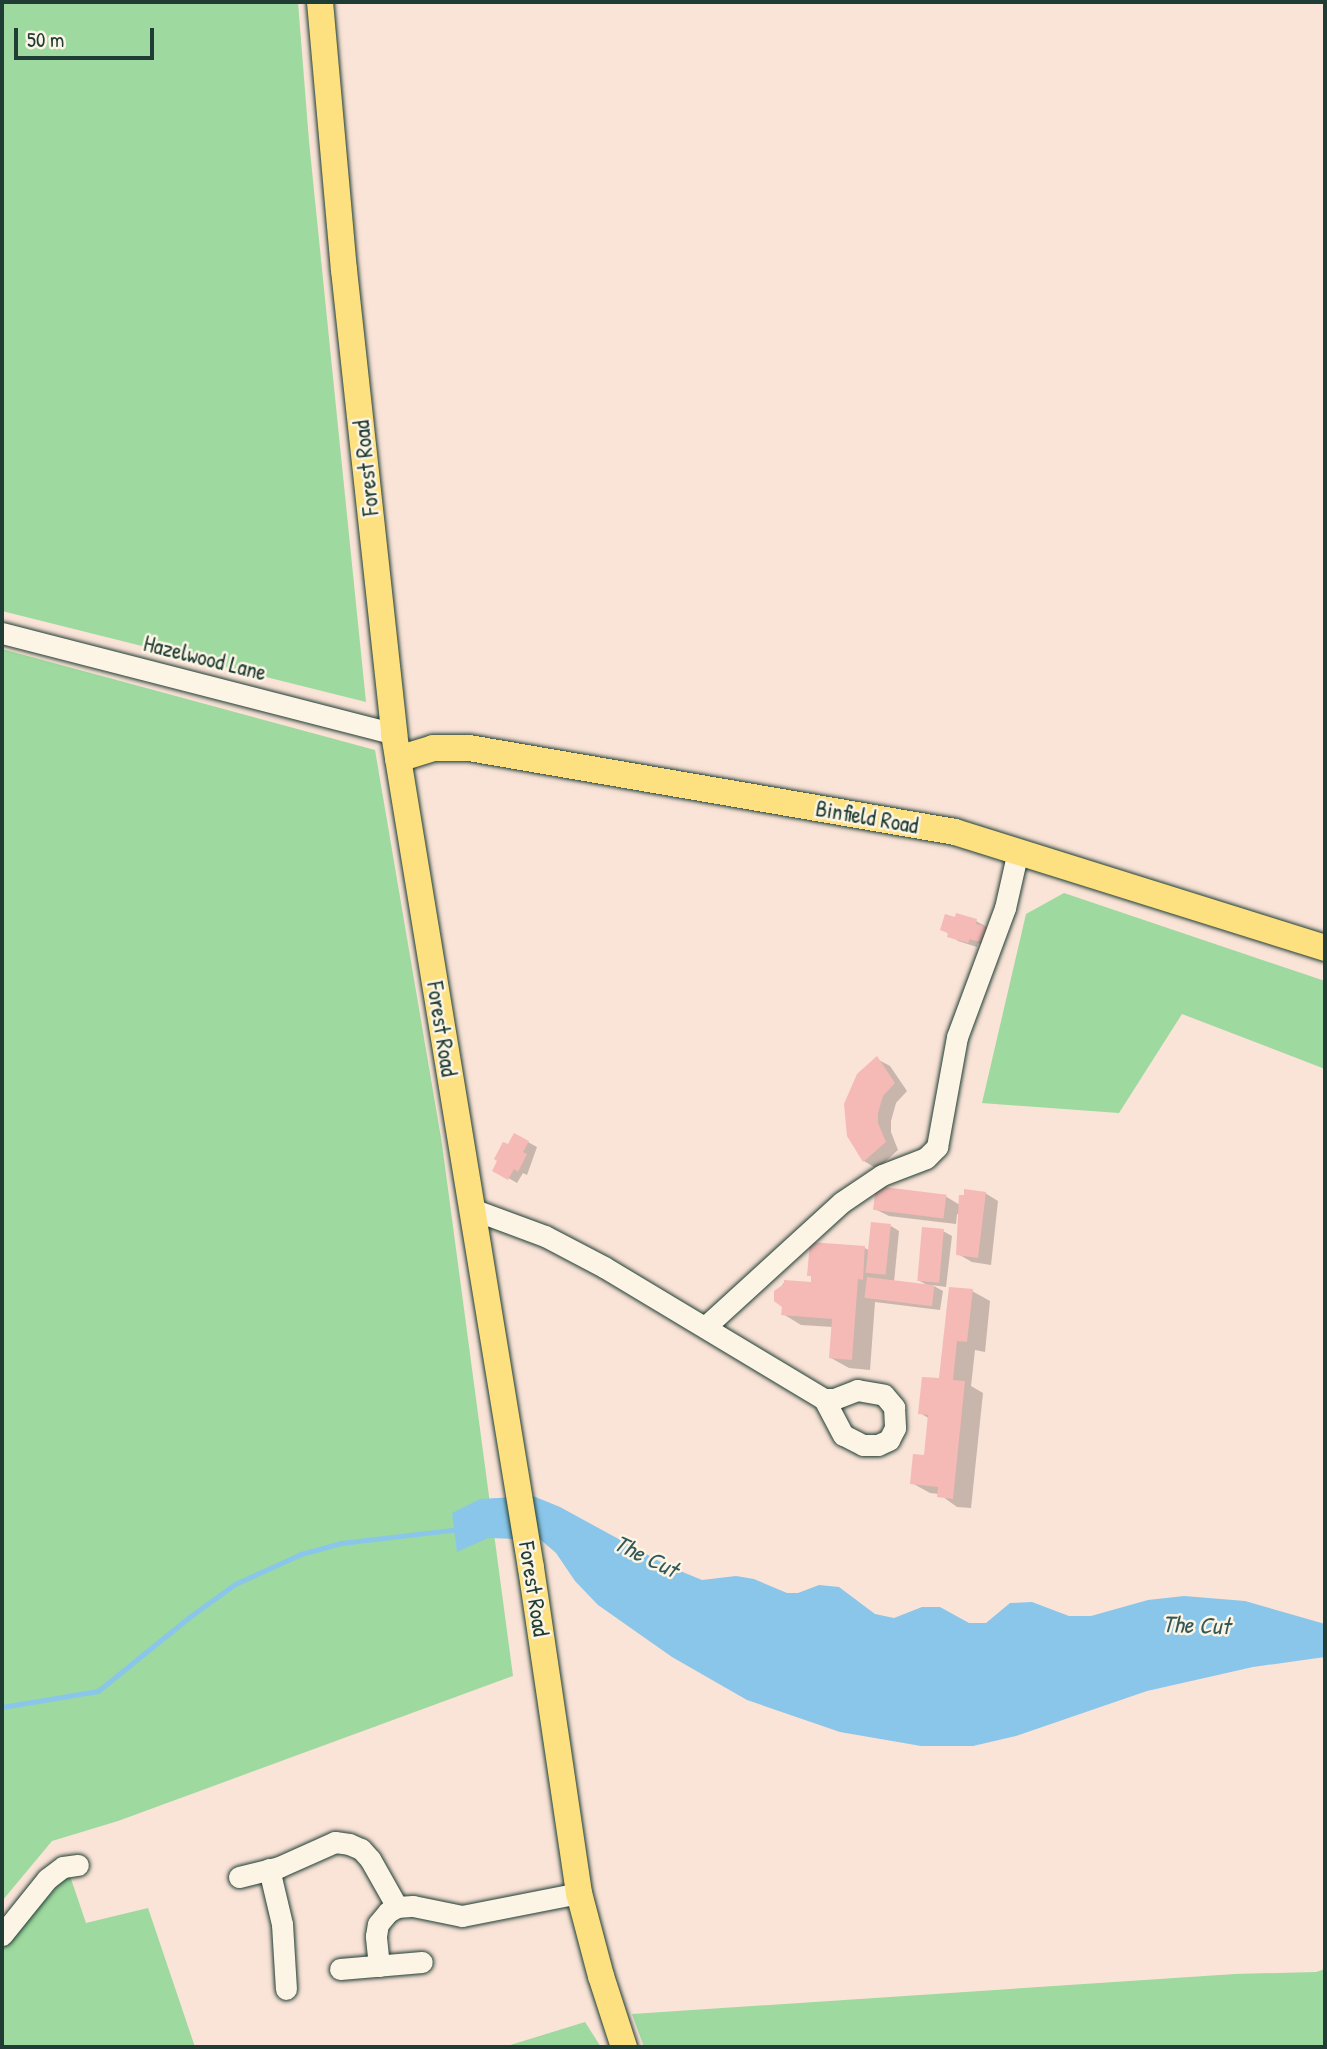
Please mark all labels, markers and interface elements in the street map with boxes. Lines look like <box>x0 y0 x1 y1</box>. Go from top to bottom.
scale bar <box>18 14 158 58</box>
text: 50 m <box>27 25 64 54</box>
street label: Forest Road <box>347 419 385 517</box>
street label: Hazelwood Lane <box>141 629 269 687</box>
street label: Binfield Road <box>814 794 920 840</box>
street label: Forest Road <box>421 980 463 1078</box>
water label: The Cut <box>609 1528 683 1584</box>
street label: Forest Road <box>513 1540 555 1638</box>
water label: The Cut <box>1162 1609 1230 1641</box>

